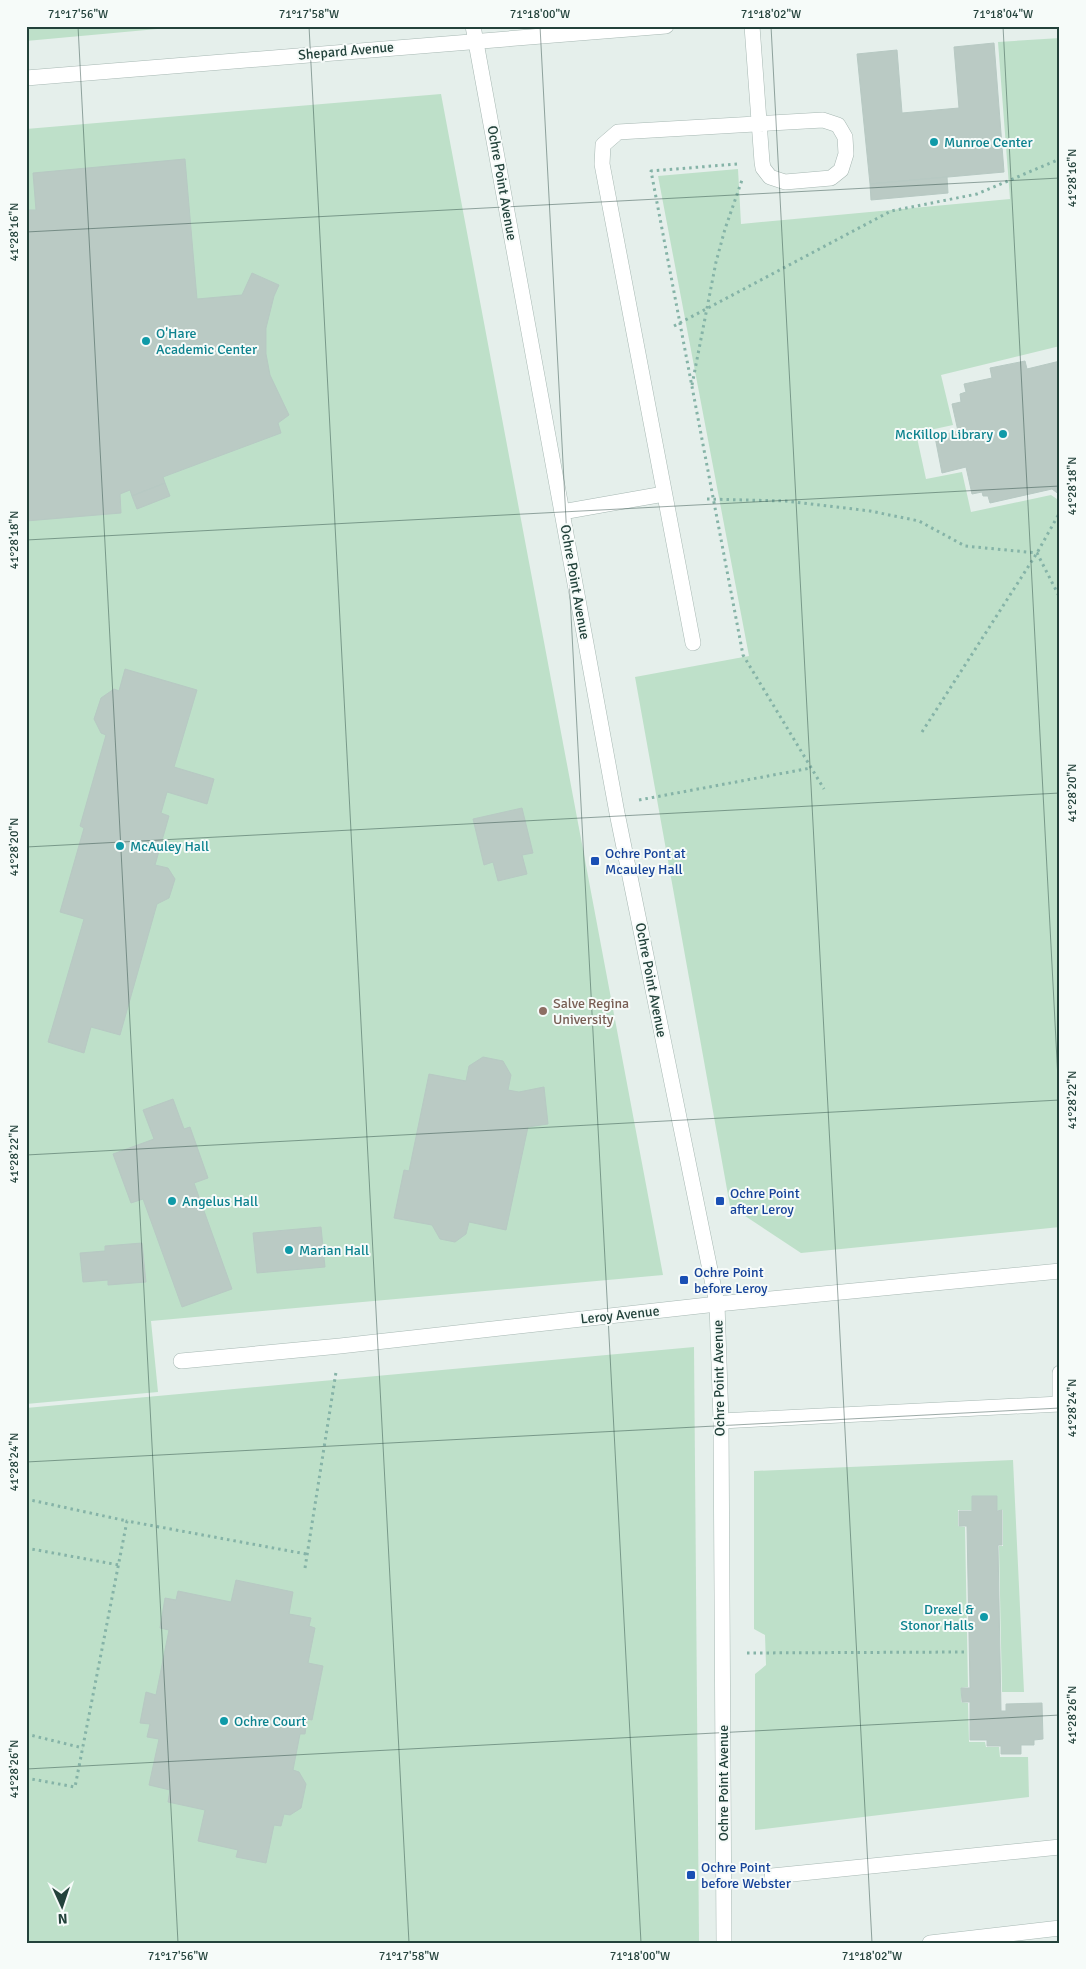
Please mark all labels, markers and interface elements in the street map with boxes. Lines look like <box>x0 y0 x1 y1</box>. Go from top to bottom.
text: 71°17'56"W <box>48 7 108 22</box>
text: 71°17'58"W <box>279 7 339 22</box>
text: 71°18'00"W <box>510 7 570 22</box>
text: 71°18'02"W <box>741 7 801 22</box>
text: 71°18'04"W <box>973 7 1033 22</box>
street label: Shepard Avenue <box>297 38 395 64</box>
street label: Ochre Point Avenue <box>484 124 520 242</box>
place label: Munroe Center <box>944 134 1034 151</box>
marker: Munroe Center <box>928 136 940 148</box>
text: 41°28'16"N <box>1065 149 1080 207</box>
text: 41°28'16"N <box>7 203 22 261</box>
place label: O'Hare Academic Center <box>156 325 258 358</box>
marker: O'Hare Academic Center <box>140 335 152 347</box>
place label: McKillop Library <box>895 426 993 443</box>
marker: McKillop Library <box>997 428 1009 440</box>
text: 41°28'18"N <box>1065 457 1080 515</box>
text: 41°28'18"N <box>7 511 22 569</box>
street label: Ochre Point Avenue <box>557 523 593 641</box>
text: 41°28'20"N <box>1065 764 1080 822</box>
text: 41°28'20"N <box>7 818 22 876</box>
place label: McAuley Hall <box>130 838 209 855</box>
marker: McAuley Hall <box>114 840 126 852</box>
place label: Ochre Pont at Mcauley Hall <box>605 845 686 878</box>
marker: Ochre Pont at Mcauley Hall <box>589 855 601 867</box>
street label: Ochre Point Avenue <box>632 921 670 1039</box>
place label: Salve Regina University <box>553 995 629 1028</box>
marker: Salve Regina University <box>537 1005 549 1017</box>
text: 41°28'22"N <box>1065 1071 1080 1129</box>
text: 41°28'22"N <box>7 1125 22 1183</box>
place label: Ochre Point after Leroy <box>730 1185 800 1218</box>
place label: Angelus Hall <box>182 1193 258 1210</box>
marker: Angelus Hall <box>166 1195 178 1207</box>
marker: Ochre Point after Leroy <box>714 1195 726 1207</box>
place label: Marian Hall <box>299 1242 369 1259</box>
marker: Marian Hall <box>283 1244 295 1256</box>
place label: Ochre Point before Leroy <box>694 1264 768 1297</box>
marker: Ochre Point before Leroy <box>678 1274 690 1286</box>
street label: Leroy Avenue <box>580 1302 660 1328</box>
street label: Ochre Point Avenue <box>709 1320 729 1436</box>
text: 41°28'24"N <box>1065 1379 1080 1437</box>
text: 41°28'24"N <box>7 1433 22 1491</box>
place label: Drexel & Stonor Halls <box>900 1601 974 1634</box>
marker: Drexel & Stonor Halls <box>978 1611 990 1623</box>
text: 41°28'26"N <box>1065 1686 1080 1744</box>
place label: Ochre Court <box>234 1713 306 1730</box>
marker: Ochre Court <box>218 1715 230 1727</box>
street label: Ochre Point Avenue <box>715 1725 732 1841</box>
text: 41°28'26"N <box>7 1740 22 1798</box>
place label: Ochre Point before Webster <box>701 1859 792 1892</box>
marker: Ochre Point before Webster <box>685 1869 697 1881</box>
north arrow <box>38 1882 88 1932</box>
text: N <box>57 1910 68 1927</box>
text: 71°17'56"W <box>148 1949 208 1964</box>
text: 71°17'58"W <box>379 1949 439 1964</box>
text: 71°18'00"W <box>610 1949 670 1964</box>
text: 71°18'02"W <box>842 1949 902 1964</box>

